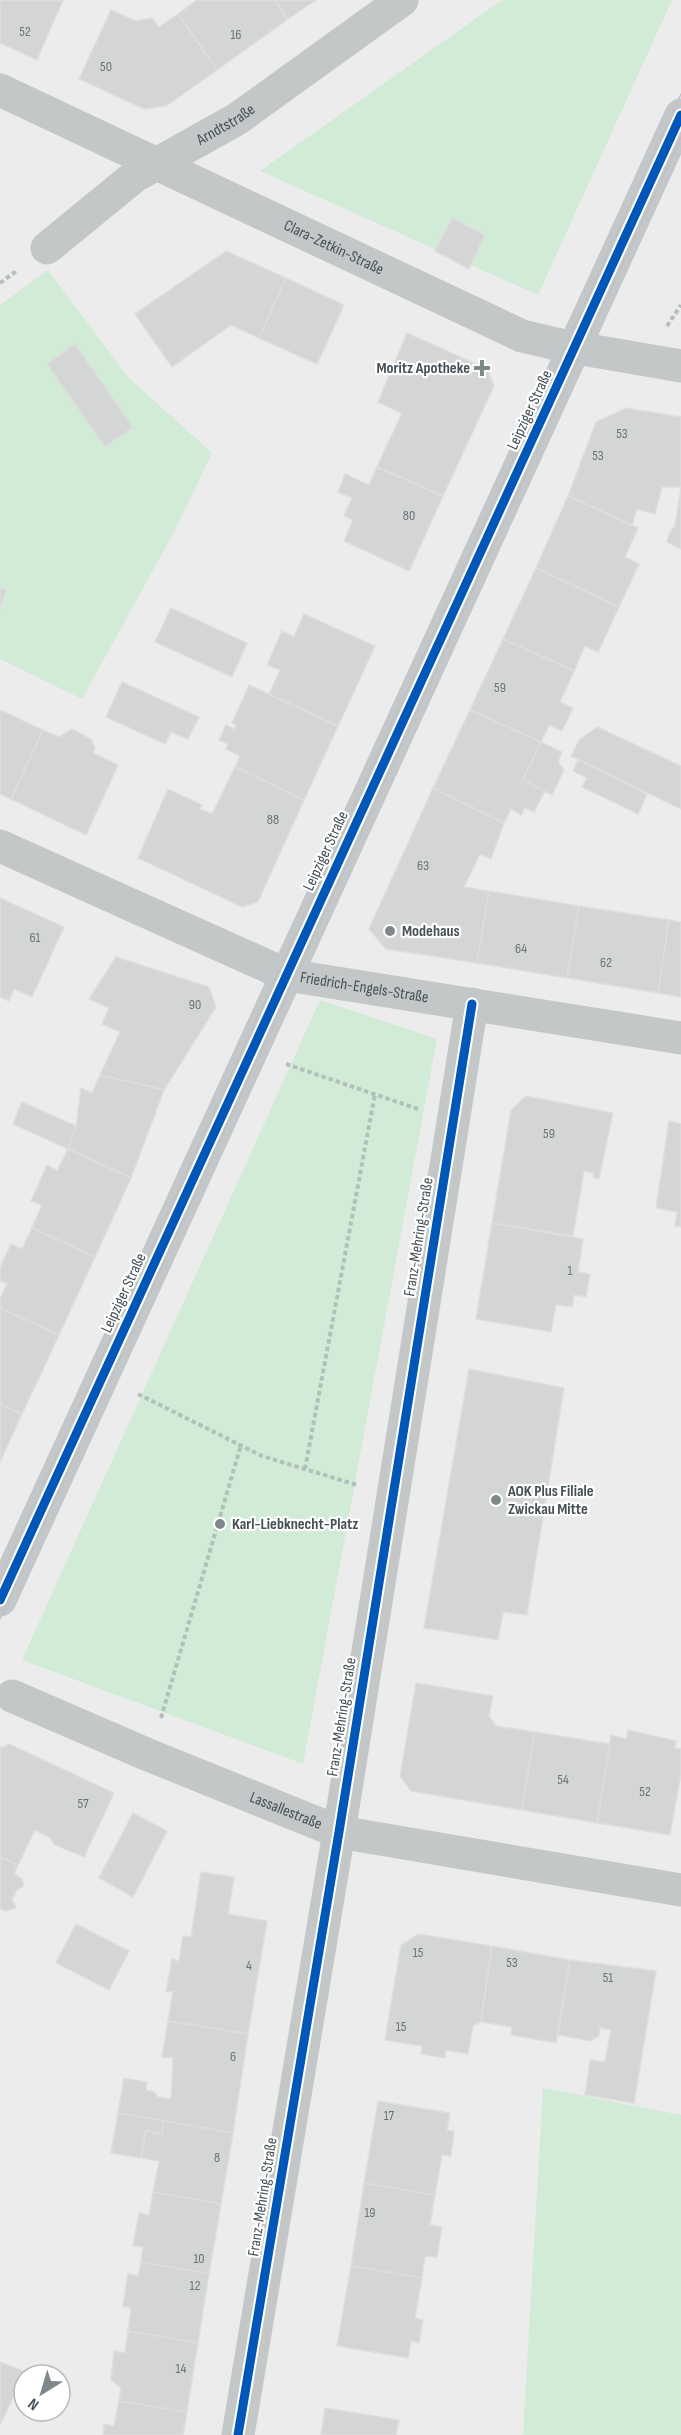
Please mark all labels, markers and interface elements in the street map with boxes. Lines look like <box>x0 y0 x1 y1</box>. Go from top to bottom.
house number: 52 <box>19 23 31 40</box>
house number: 16 <box>230 26 242 43</box>
house number: 50 <box>100 58 112 75</box>
street label: Arndtstraße <box>192 100 258 150</box>
street label: Clara-Zetkin-Straße <box>281 216 387 279</box>
place label: Moritz Apotheke <box>376 359 470 378</box>
marker: Moritz Apotheke <box>475 361 489 375</box>
street label: Leipziger Straße <box>503 367 557 453</box>
house number: 53 <box>616 425 628 442</box>
house number: 53 <box>592 447 604 464</box>
house number: 80 <box>403 507 415 524</box>
house number: 59 <box>494 679 506 696</box>
street label: Leipziger Straße <box>299 808 353 894</box>
house number: 88 <box>267 811 279 828</box>
house number: 63 <box>417 857 429 874</box>
place label: Modehaus <box>402 922 460 941</box>
marker: Modehaus <box>383 924 397 938</box>
house number: 61 <box>29 929 41 946</box>
house number: 64 <box>515 940 527 957</box>
house number: 62 <box>600 954 612 971</box>
street label: Friedrich-Engels-Straße <box>299 968 430 1007</box>
house number: 90 <box>189 996 201 1013</box>
house number: 59 <box>543 1125 555 1142</box>
street label: Franz-Mehring-Straße <box>400 1176 438 1298</box>
street label: Leipziger Straße <box>97 1250 151 1336</box>
house number: 1 <box>568 1262 573 1279</box>
place label: AOK Plus Filiale Zwickau Mitte <box>507 1482 594 1519</box>
marker: AOK Plus Filiale Zwickau Mitte <box>489 1493 503 1507</box>
place label: Karl-Liebknecht-Platz <box>232 1515 358 1534</box>
marker: Karl-Liebknecht-Platz <box>213 1517 227 1531</box>
street label: Franz-Mehring-Straße <box>323 1656 361 1778</box>
house number: 54 <box>557 1771 569 1788</box>
house number: 52 <box>639 1783 651 1800</box>
street label: Lassallestraße <box>247 1787 325 1834</box>
house number: 57 <box>77 1795 89 1812</box>
house number: 15 <box>413 1944 424 1961</box>
house number: 53 <box>506 1954 518 1971</box>
house number: 4 <box>246 1957 252 1974</box>
house number: 51 <box>603 1969 613 1986</box>
house number: 15 <box>396 2018 407 2035</box>
house number: 6 <box>230 2048 236 2065</box>
house number: 17 <box>384 2107 395 2124</box>
street label: Franz-Mehring-Straße <box>244 2136 282 2258</box>
house number: 8 <box>214 2149 220 2166</box>
house number: 19 <box>364 2204 376 2221</box>
house number: 10 <box>193 2250 205 2267</box>
house number: 12 <box>190 2277 201 2294</box>
house number: 14 <box>176 2360 187 2377</box>
north arrow <box>12 2363 72 2423</box>
text: N <box>25 2394 43 2414</box>

